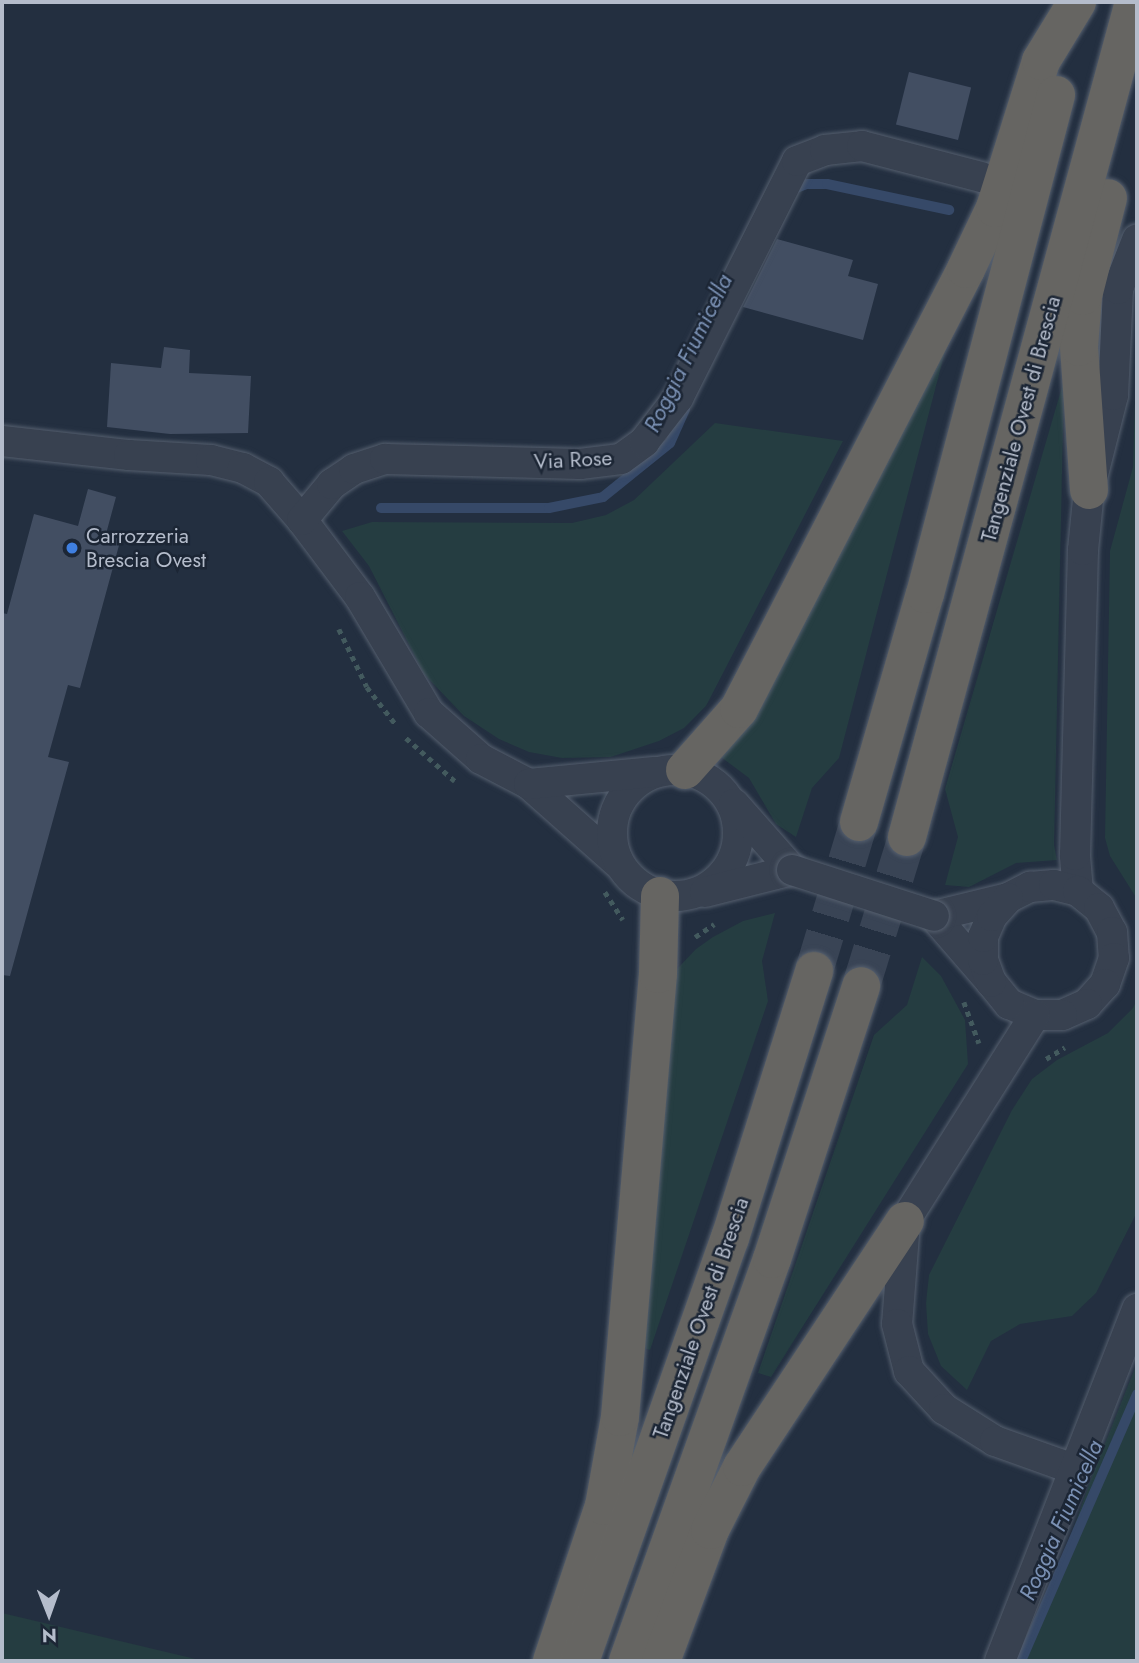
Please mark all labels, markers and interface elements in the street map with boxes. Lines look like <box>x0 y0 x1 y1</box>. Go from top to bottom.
water label: Roggia Fiumicella <box>638 269 738 437</box>
street label: Tangenziale Ovest di Brescia <box>976 293 1066 545</box>
street label: Via Rose <box>533 445 613 475</box>
place label: Carrozzeria Brescia Ovest <box>86 523 206 573</box>
marker: Carrozzeria Brescia Ovest <box>64 540 80 556</box>
street label: Tangenziale Ovest di Brescia <box>648 1194 754 1442</box>
water label: Roggia Fiumicella <box>1013 1436 1109 1604</box>
north arrow <box>14 1579 84 1649</box>
text: N <box>42 1622 57 1649</box>

